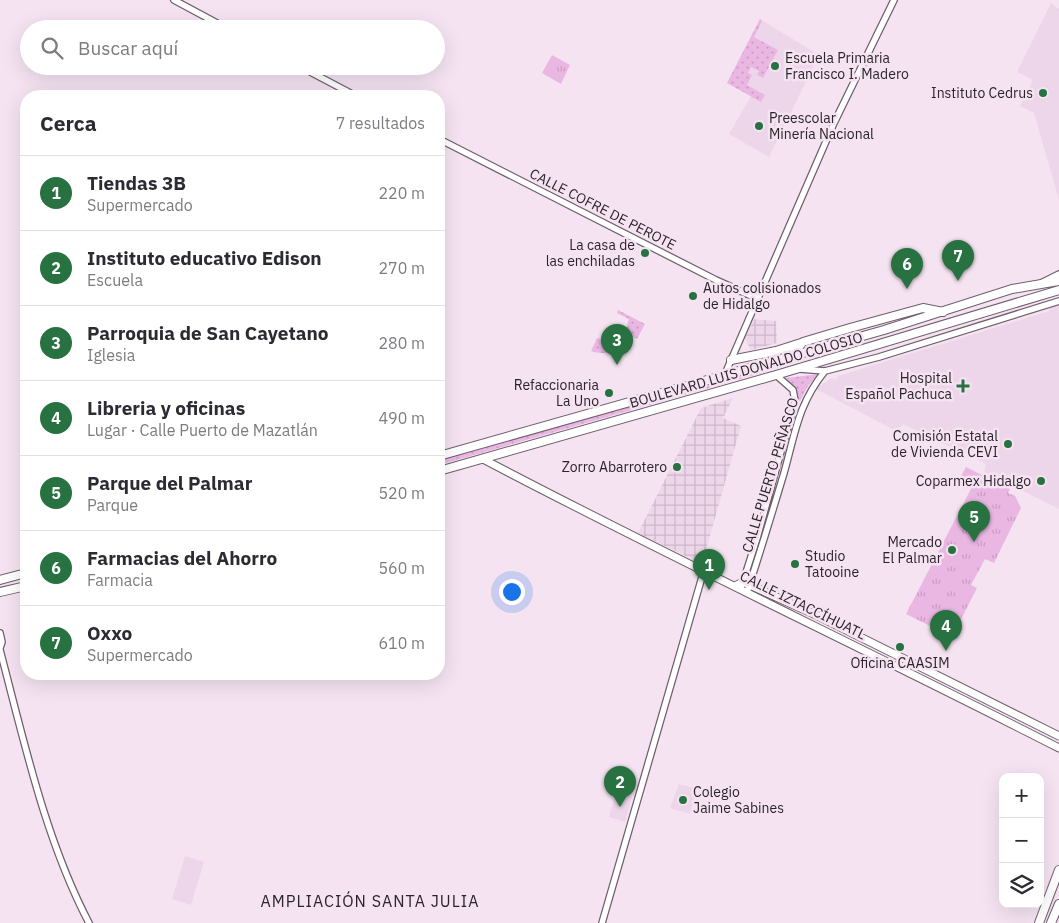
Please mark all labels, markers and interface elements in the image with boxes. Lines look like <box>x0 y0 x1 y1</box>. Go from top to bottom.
search box <box>20 20 445 75</box>
icon: search <box>38 34 66 62</box>
text: Buscar aquí <box>78 36 178 60</box>
place label: Escuela Primaria Francisco I. Madero <box>785 49 909 83</box>
marker: Escuela Primaria Francisco I. Madero <box>769 60 781 72</box>
place label: Instituto Cedrus <box>931 84 1033 102</box>
marker: Instituto Cedrus <box>1037 87 1049 99</box>
text: Cerca <box>40 109 97 137</box>
place label: Preescolar Minería Nacional <box>769 109 874 143</box>
text: 7 resultados <box>336 113 425 133</box>
marker: Preescolar Minería Nacional <box>753 120 765 132</box>
street label: CALLE COFRE DE PEROTE <box>527 164 679 254</box>
text: Tiendas 3B <box>87 171 186 195</box>
text: 1 <box>51 183 61 203</box>
text: 220 m <box>378 183 425 203</box>
text: Supermercado <box>87 195 193 215</box>
place label: La casa de las enchiladas <box>546 236 635 270</box>
pin: 7 <box>942 240 974 281</box>
text: Instituto educativo Edison <box>87 246 322 270</box>
marker: La casa de las enchiladas <box>639 247 651 259</box>
pin: 6 <box>891 248 923 289</box>
text: 2 <box>51 258 61 278</box>
text: 270 m <box>378 258 425 278</box>
text: Escuela <box>87 270 143 290</box>
place label: Autos colisionados de Hidalgo <box>703 279 821 313</box>
marker: Autos colisionados de Hidalgo <box>687 290 699 302</box>
text: Parroquia de San Cayetano <box>87 321 329 345</box>
pin: 3 <box>601 324 633 365</box>
street label: BOULEVARD LUIS DONALDO COLOSIO <box>627 328 865 412</box>
text: 3 <box>51 333 61 353</box>
text: 280 m <box>378 333 425 353</box>
text: Iglesia <box>87 345 135 365</box>
place label: Hospital Español Pachuca <box>845 369 953 403</box>
place label: Refaccionaria La Uno <box>514 376 600 410</box>
marker: Hospital Español Pachuca <box>956 379 970 393</box>
marker: Refaccionaria La Uno <box>603 387 615 399</box>
street label: CALLE PUERTO PEÑASCO <box>738 395 802 555</box>
text: Libreria y oficinas <box>87 396 245 420</box>
text: 4 <box>51 408 61 428</box>
text: 490 m <box>378 408 425 428</box>
text: Lugar · Calle Puerto de Mazatlán <box>87 420 318 440</box>
place label: Comisión Estatal de Vivienda CEVI <box>891 427 998 461</box>
marker: Comisión Estatal de Vivienda CEVI <box>1002 438 1014 450</box>
place label: Zorro Abarrotero <box>562 458 667 476</box>
marker: Zorro Abarrotero <box>671 461 683 473</box>
text: Parque del Palmar <box>87 471 252 495</box>
place label: Coparmex Hidalgo <box>916 472 1031 490</box>
marker: Coparmex Hidalgo <box>1035 475 1047 487</box>
text: 5 <box>51 483 61 503</box>
text: 520 m <box>378 483 425 503</box>
text: Parque <box>87 495 138 515</box>
pin: 5 <box>958 501 990 542</box>
place label: Mercado El Palmar <box>882 533 942 567</box>
marker: Mercado El Palmar <box>946 544 958 556</box>
text: Farmacias del Ahorro <box>87 546 277 570</box>
place label: Studio Tatooine <box>805 547 859 581</box>
pin: 1 <box>693 549 725 590</box>
text: 6 <box>51 558 61 578</box>
text: 560 m <box>378 558 425 578</box>
marker: Studio Tatooine <box>789 558 801 570</box>
street label: CALLE IZTACCÍHUATL <box>737 566 869 643</box>
text: Farmacia <box>87 570 153 590</box>
your location <box>499 579 525 605</box>
pin: 4 <box>930 610 962 651</box>
text: Oxxo <box>87 621 132 645</box>
text: 7 <box>51 633 61 653</box>
text: 610 m <box>378 633 425 653</box>
marker: Oficina CAASIM <box>894 641 906 653</box>
text: Supermercado <box>87 645 193 665</box>
place label: Oficina CAASIM <box>850 654 950 672</box>
pin: 2 <box>604 766 636 807</box>
map controls <box>999 773 1044 908</box>
button: + <box>999 773 1044 818</box>
place label: Colegio Jaime Sabines <box>693 783 784 817</box>
marker: Colegio Jaime Sabines <box>677 794 689 806</box>
button: − <box>999 818 1044 863</box>
button: layers <box>999 863 1044 908</box>
district label: AMPLIACIÓN SANTA JULIA <box>261 890 479 911</box>

